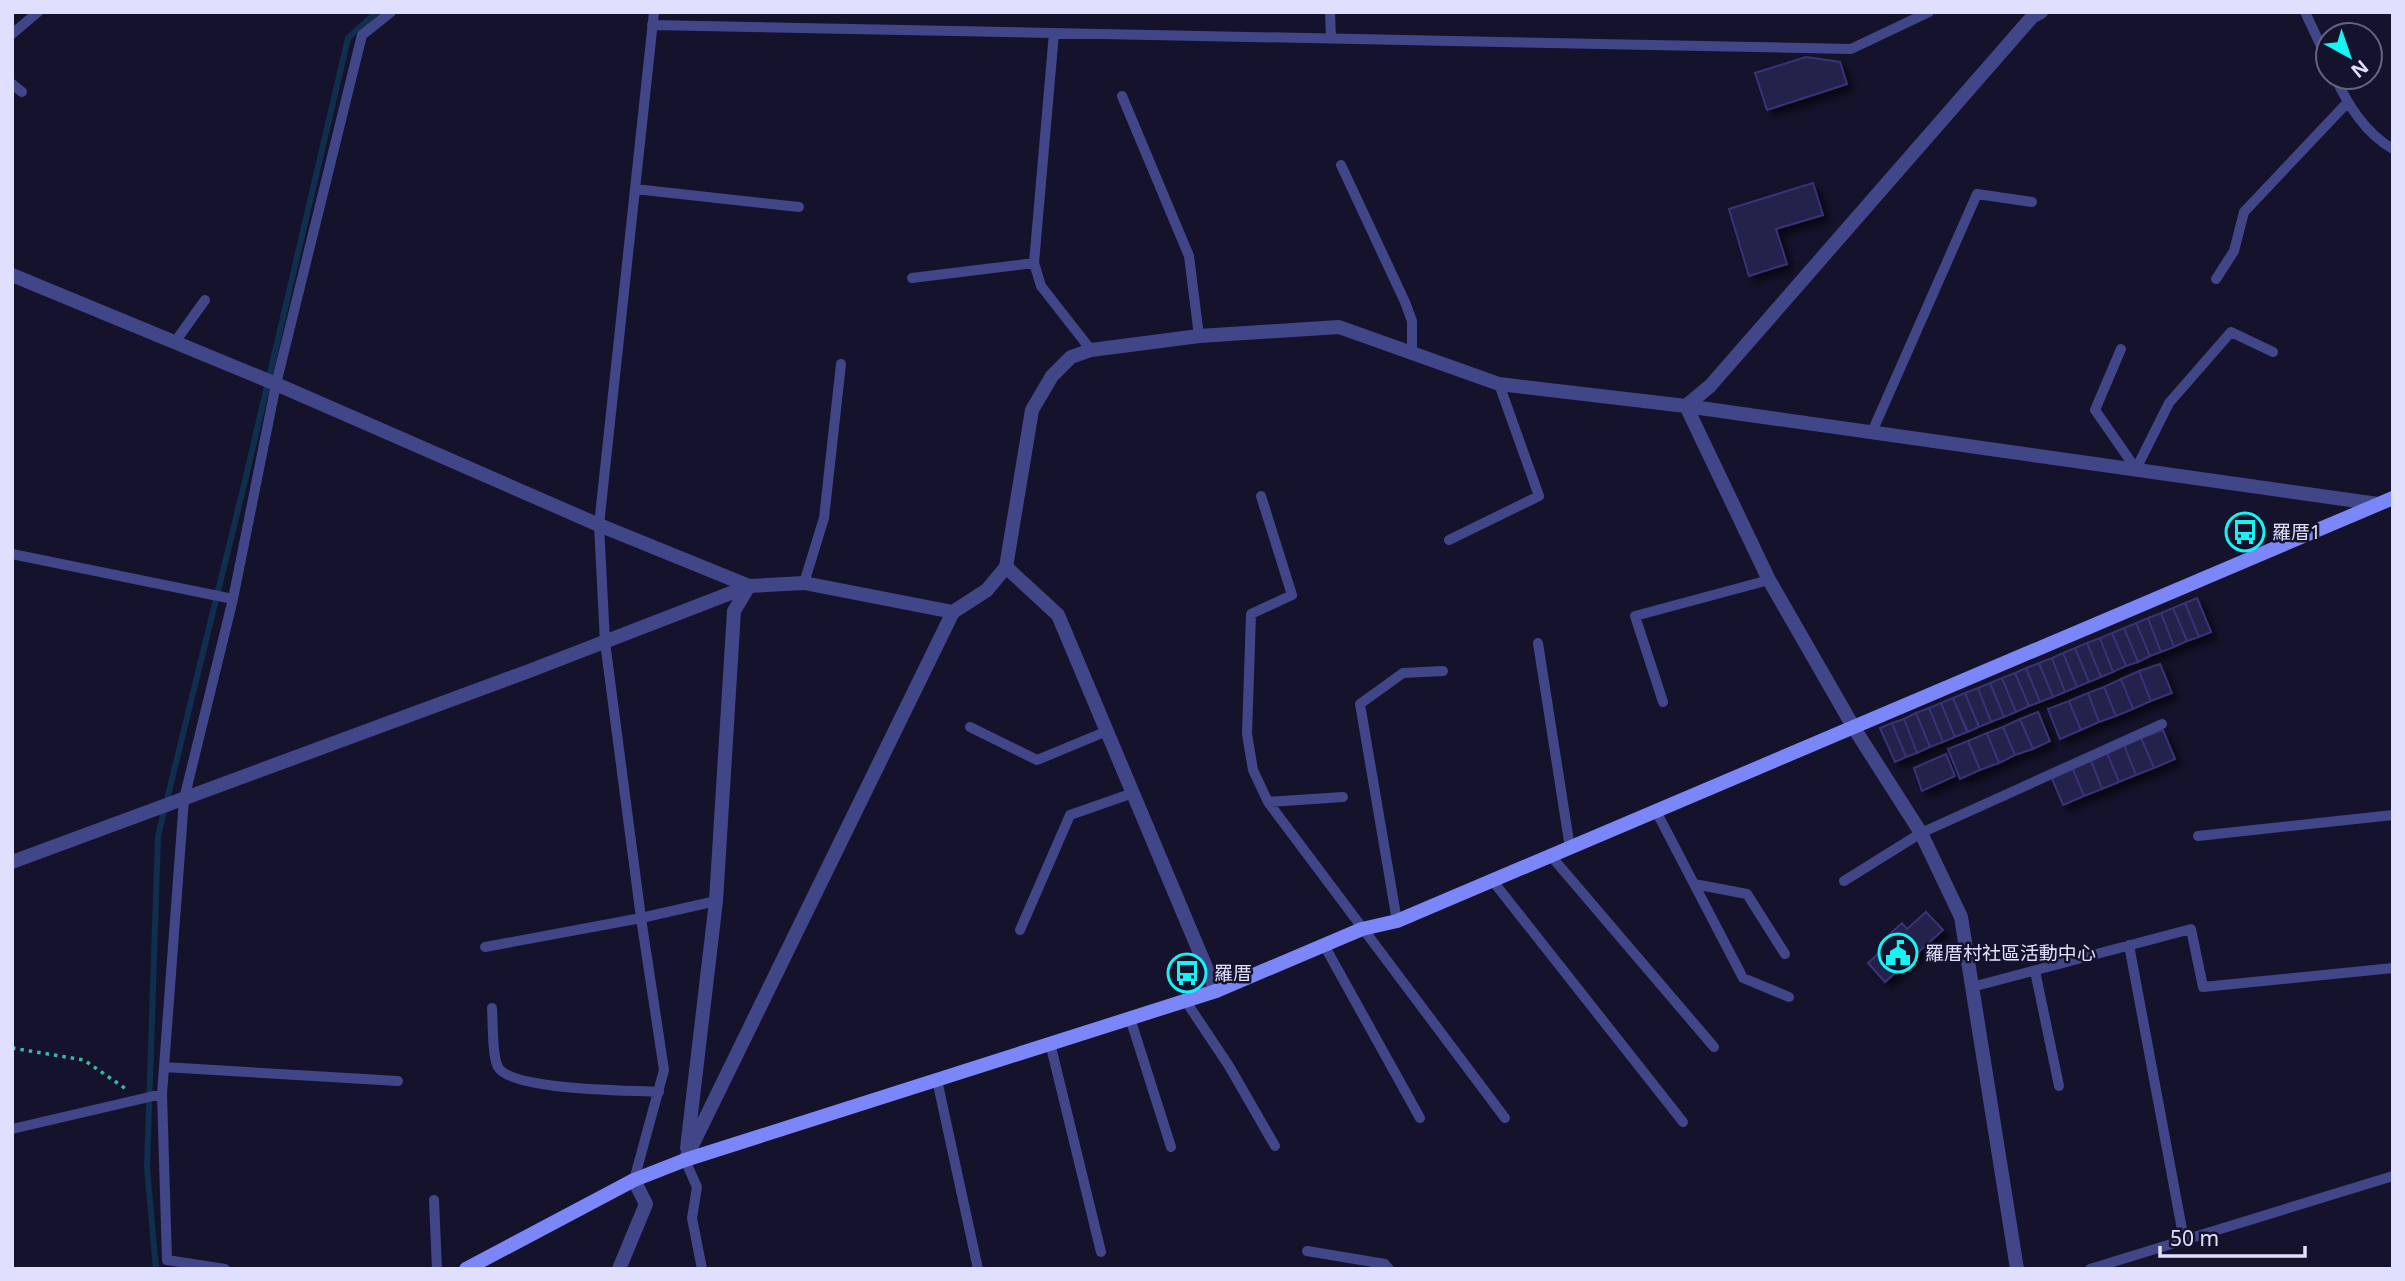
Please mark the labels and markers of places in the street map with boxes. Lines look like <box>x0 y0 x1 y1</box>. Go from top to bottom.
bus stop icon: 羅厝1 <box>2224 511 2266 553</box>
place label: 羅厝1 <box>2272 519 2321 545</box>
public building icon: 羅厝村社區活動中心 <box>1877 932 1919 974</box>
place label: 羅厝村社區活動中心 <box>1925 940 2096 966</box>
bus stop icon: 羅厝 <box>1166 952 1208 994</box>
place label: 羅厝 <box>1214 960 1252 986</box>

